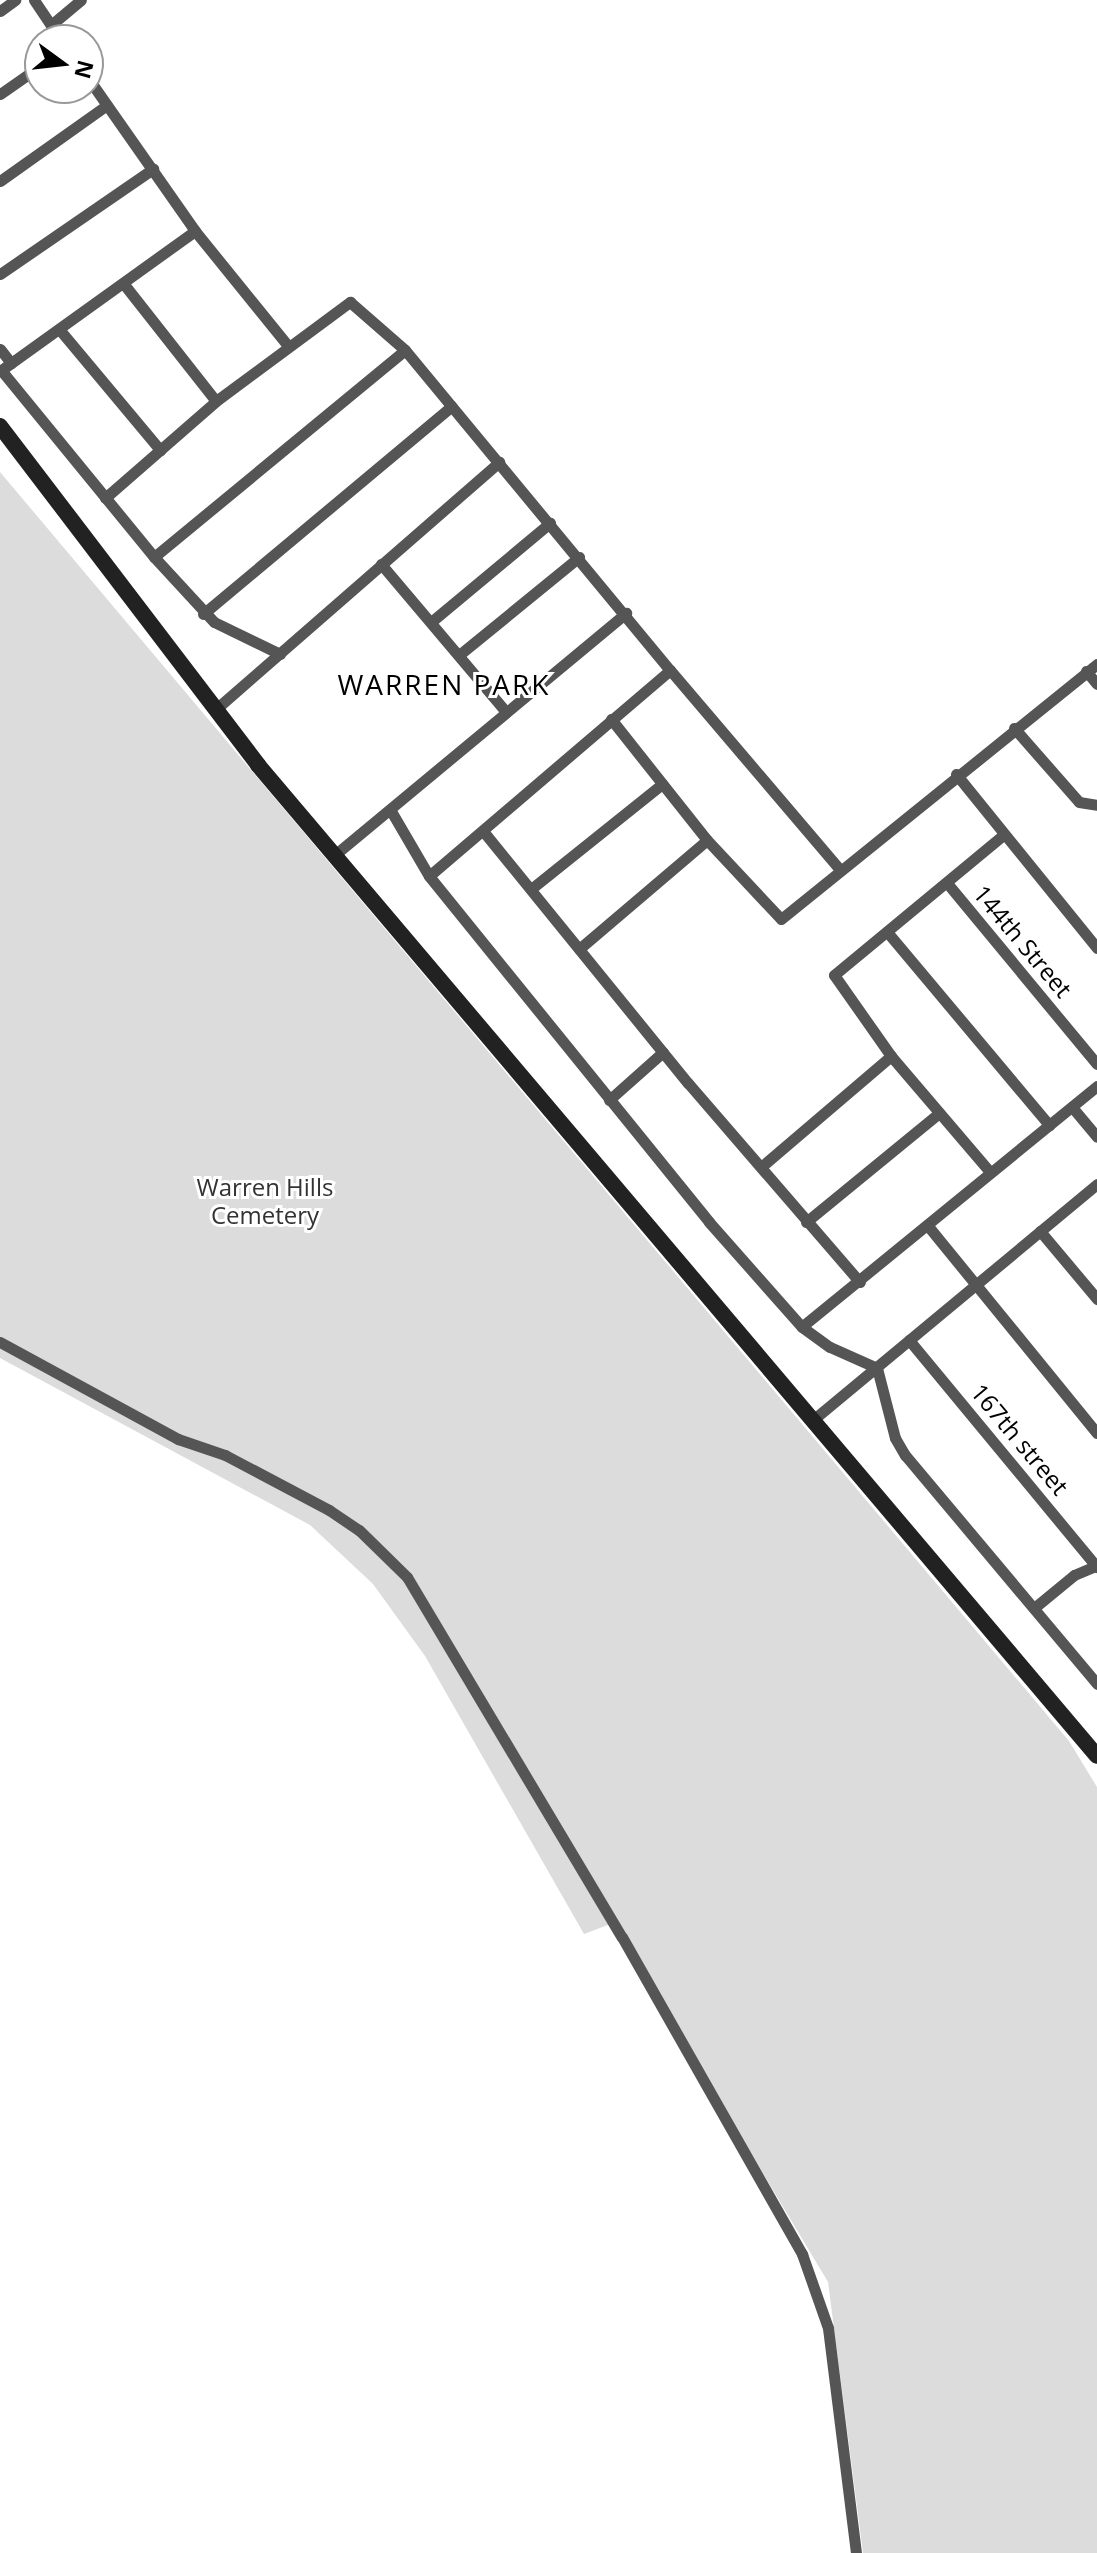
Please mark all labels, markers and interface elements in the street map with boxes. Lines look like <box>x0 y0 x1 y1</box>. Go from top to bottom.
north arrow <box>24 24 104 104</box>
text: N <box>68 57 102 82</box>
district label: WARREN PARK <box>337 667 551 701</box>
street label: 144th Street <box>968 879 1078 1003</box>
park label: Warren Hills Cemetery <box>197 1173 333 1229</box>
street label: 167th street <box>965 1378 1075 1500</box>

